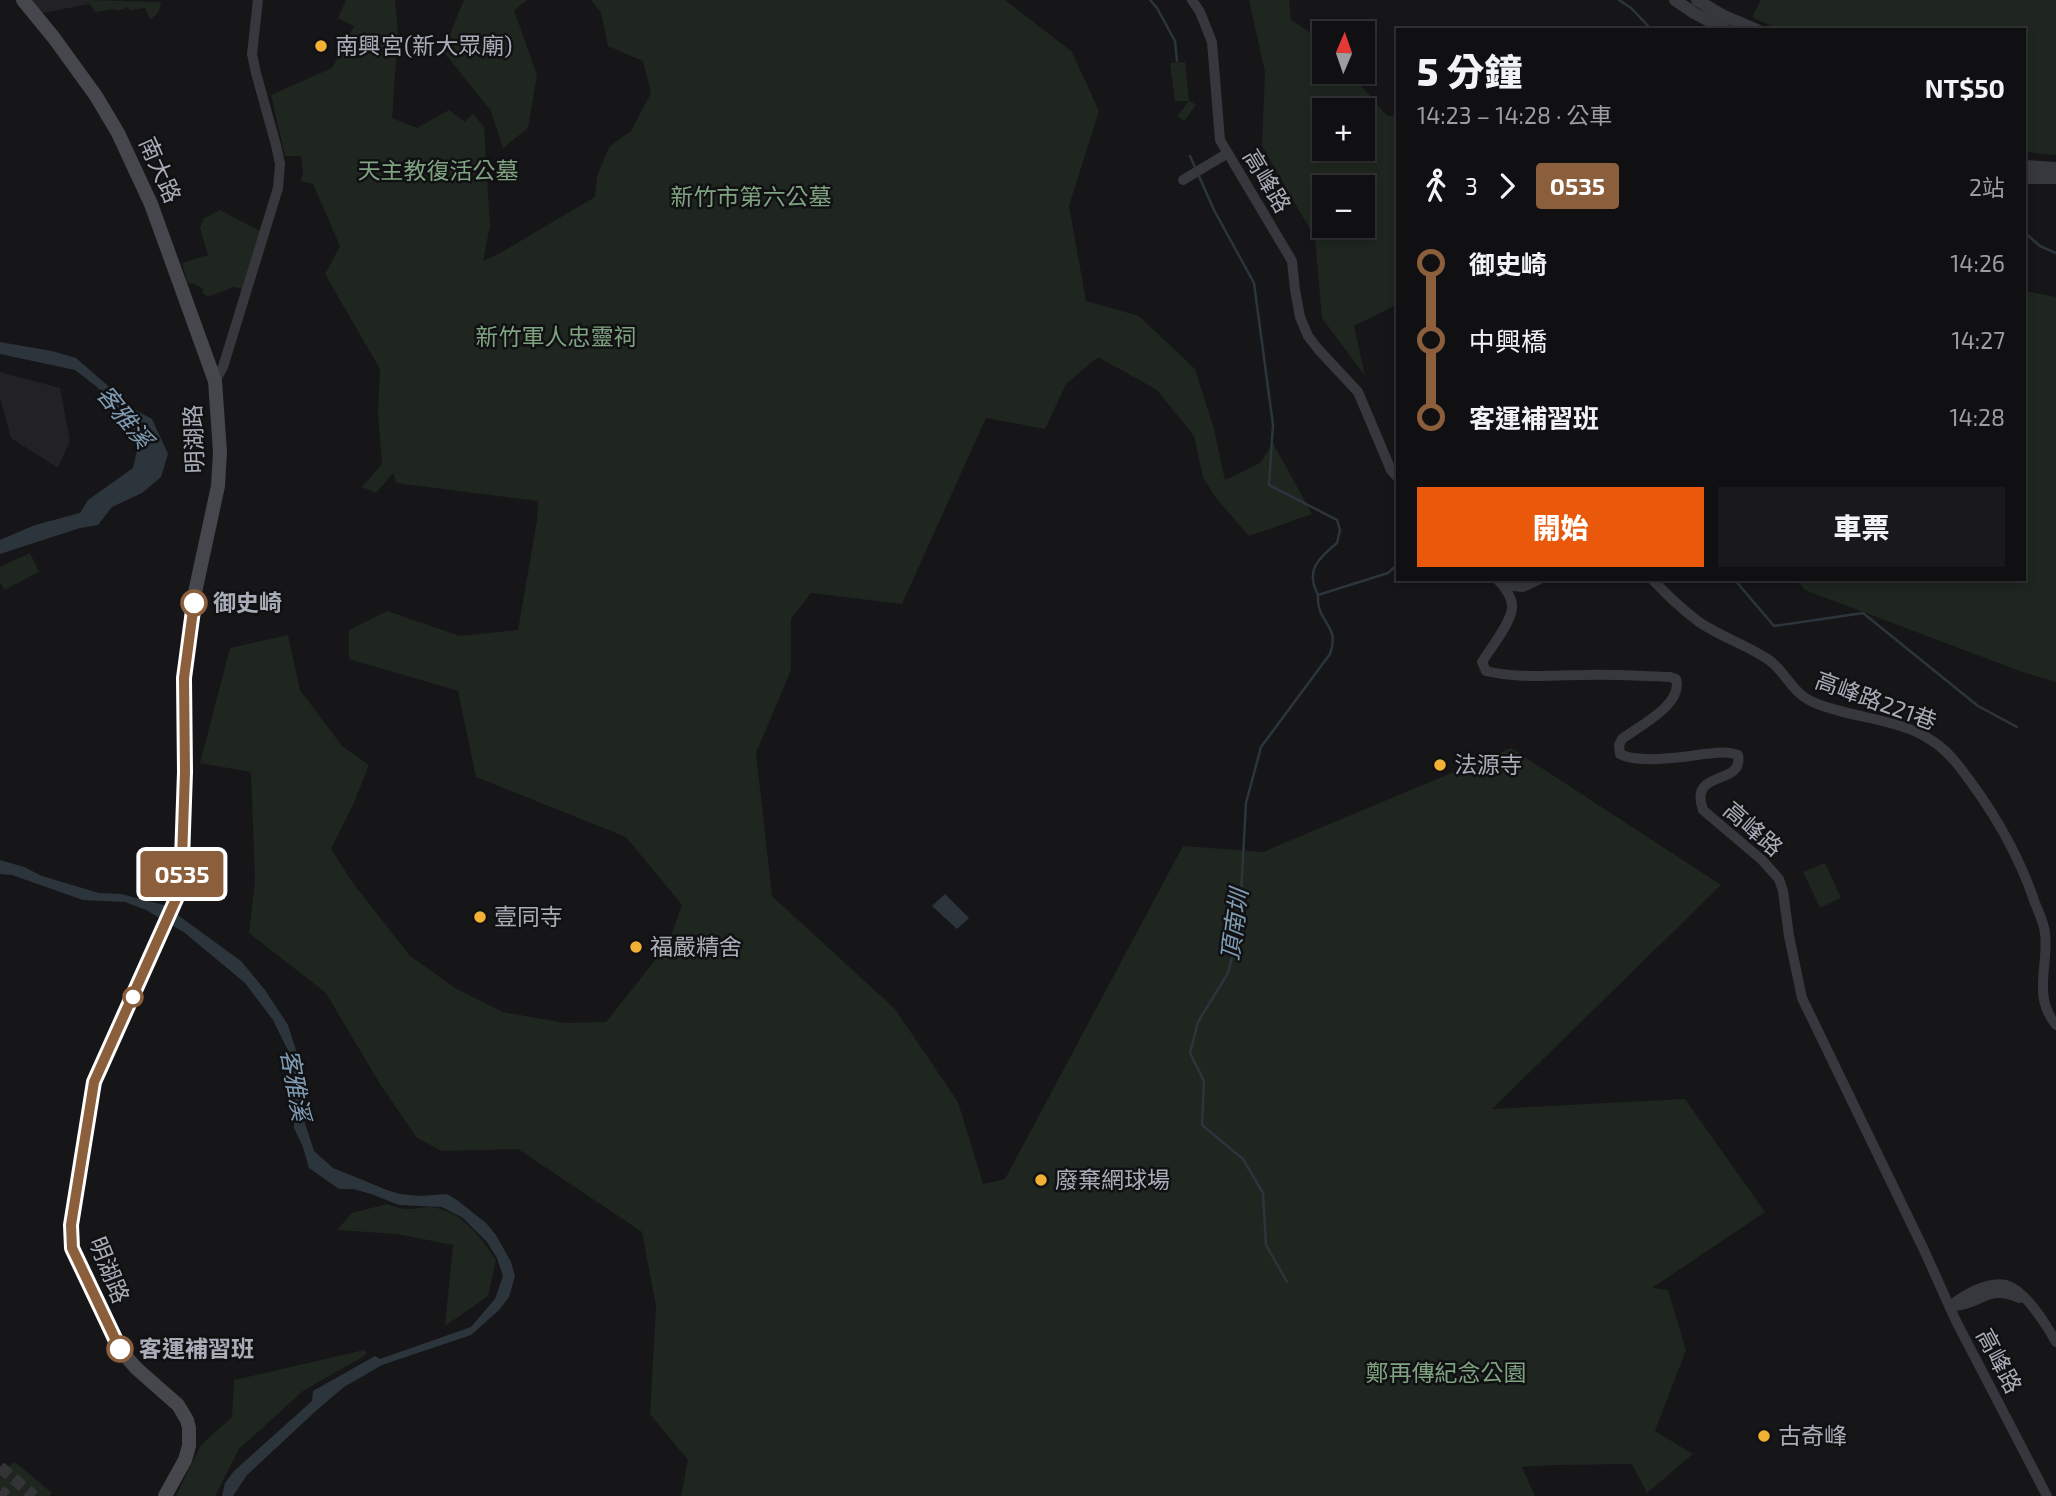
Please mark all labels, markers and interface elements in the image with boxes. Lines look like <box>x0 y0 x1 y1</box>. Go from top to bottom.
north arrow <box>1312 21 1376 84</box>
map controls <box>1312 21 1375 238</box>
place label: 南興宮(新大眾廟) <box>335 31 513 59</box>
marker: 南興宮(新大眾廟) <box>313 38 329 54</box>
text: 5 分鐘 <box>1417 48 1522 94</box>
text: NT$50 <box>1925 72 2005 103</box>
button: + <box>1312 98 1375 161</box>
text: 14:23 – 14:28 · 公車 <box>1417 101 1613 129</box>
street label: 南大路 <box>134 132 188 207</box>
street label: 高峰路 <box>1238 144 1298 217</box>
park label: 天主教復活公墓 <box>358 156 519 184</box>
icon: walk <box>1417 167 1455 205</box>
icon: forward <box>1488 167 1526 205</box>
text: 0535 <box>1550 171 1605 200</box>
text: 3 <box>1465 172 1478 200</box>
text: 2站 <box>1969 173 2005 201</box>
button: − <box>1312 175 1375 238</box>
park label: 新竹市第六公墓 <box>671 182 832 210</box>
text: 御史崎 <box>1469 248 1547 279</box>
text: 14:26 <box>1950 249 2005 277</box>
park label: 新竹軍人忠靈祠 <box>476 322 637 350</box>
text: 中興橋 <box>1469 325 1547 356</box>
text: 14:27 <box>1952 326 2005 354</box>
water label: 客雅溪 <box>91 379 161 455</box>
text: 客運補習班 <box>1469 402 1599 433</box>
text: 14:28 <box>1949 403 2005 431</box>
street label: 明湖路 <box>178 404 208 474</box>
button: 開始 <box>1417 487 1704 567</box>
button: 車票 <box>1718 487 2005 567</box>
place label: 御史崎 <box>213 588 282 616</box>
marker: 御史崎 <box>181 590 207 616</box>
street label: 高峰路221巷 <box>1812 665 1941 735</box>
place label: 法源寺 <box>1454 750 1523 778</box>
marker: 法源寺 <box>1432 757 1448 773</box>
street label: 高峰路 <box>1718 795 1789 861</box>
line badge: 0535 <box>133 851 231 897</box>
text: 0535 <box>154 859 210 888</box>
water label: 頂南圳 <box>1214 884 1253 962</box>
place label: 壹同寺 <box>494 902 563 930</box>
marker: 壹同寺 <box>472 909 488 925</box>
place label: 福嚴精舍 <box>650 932 742 960</box>
marker: 福嚴精舍 <box>628 939 644 955</box>
unlabelled marker <box>123 987 143 1007</box>
water label: 客雅溪 <box>276 1047 318 1126</box>
place label: 廢棄網球場 <box>1055 1165 1170 1193</box>
marker: 廢棄網球場 <box>1033 1172 1049 1188</box>
street label: 明湖路 <box>84 1232 136 1307</box>
street label: 高峰路 <box>1971 1323 2028 1398</box>
place label: 客運補習班 <box>139 1334 254 1362</box>
marker: 客運補習班 <box>107 1336 133 1362</box>
park label: 鄭再傳紀念公園 <box>1366 1358 1527 1386</box>
place label: 古奇峰 <box>1778 1421 1847 1449</box>
marker: 古奇峰 <box>1756 1428 1772 1444</box>

